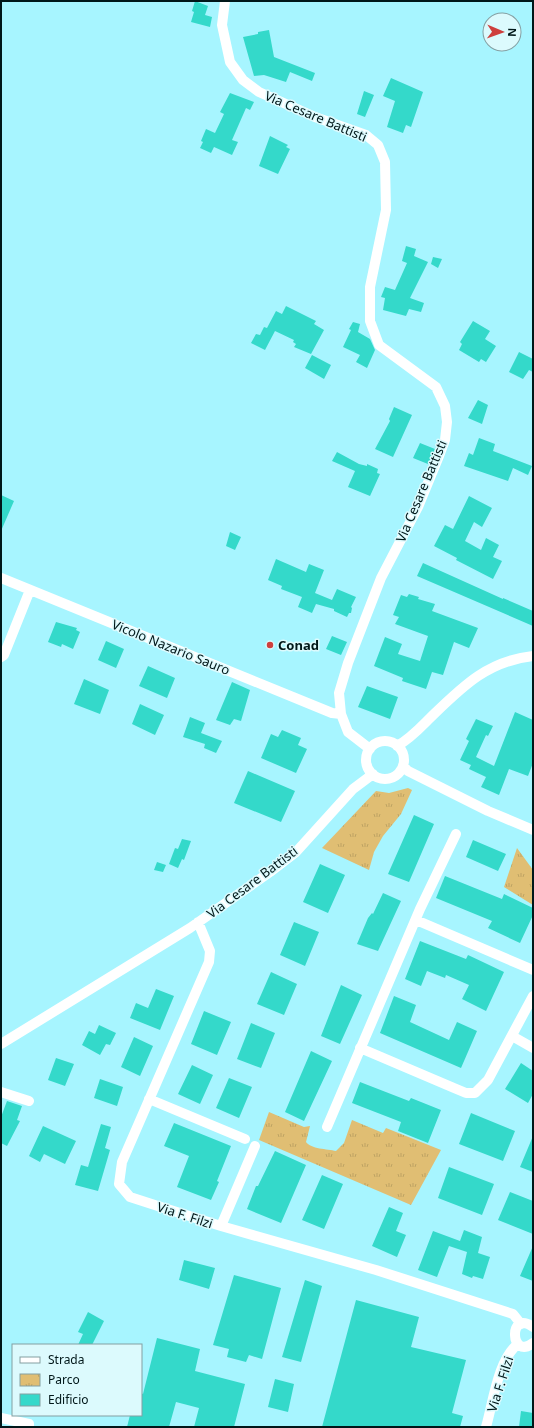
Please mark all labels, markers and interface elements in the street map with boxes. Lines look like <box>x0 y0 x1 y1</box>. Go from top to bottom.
north arrow <box>482 12 522 52</box>
text: N <box>505 28 520 37</box>
street label: Via Cesare Battisti <box>262 86 370 146</box>
street label: Via Cesare Battisti <box>391 437 451 545</box>
street label: Vicolo Nazario Sauro <box>109 615 233 679</box>
place label: Conad <box>278 636 319 654</box>
marker: Conad <box>265 640 275 650</box>
street label: Via Cesare Battisti <box>203 842 301 922</box>
street label: Via F. Filzi <box>155 1198 215 1232</box>
legend <box>12 1344 142 1416</box>
text: Strada <box>48 1351 84 1368</box>
street label: Via F. Filzi <box>483 1354 517 1414</box>
text: Parco <box>48 1371 80 1388</box>
text: Edificio <box>48 1391 89 1408</box>

